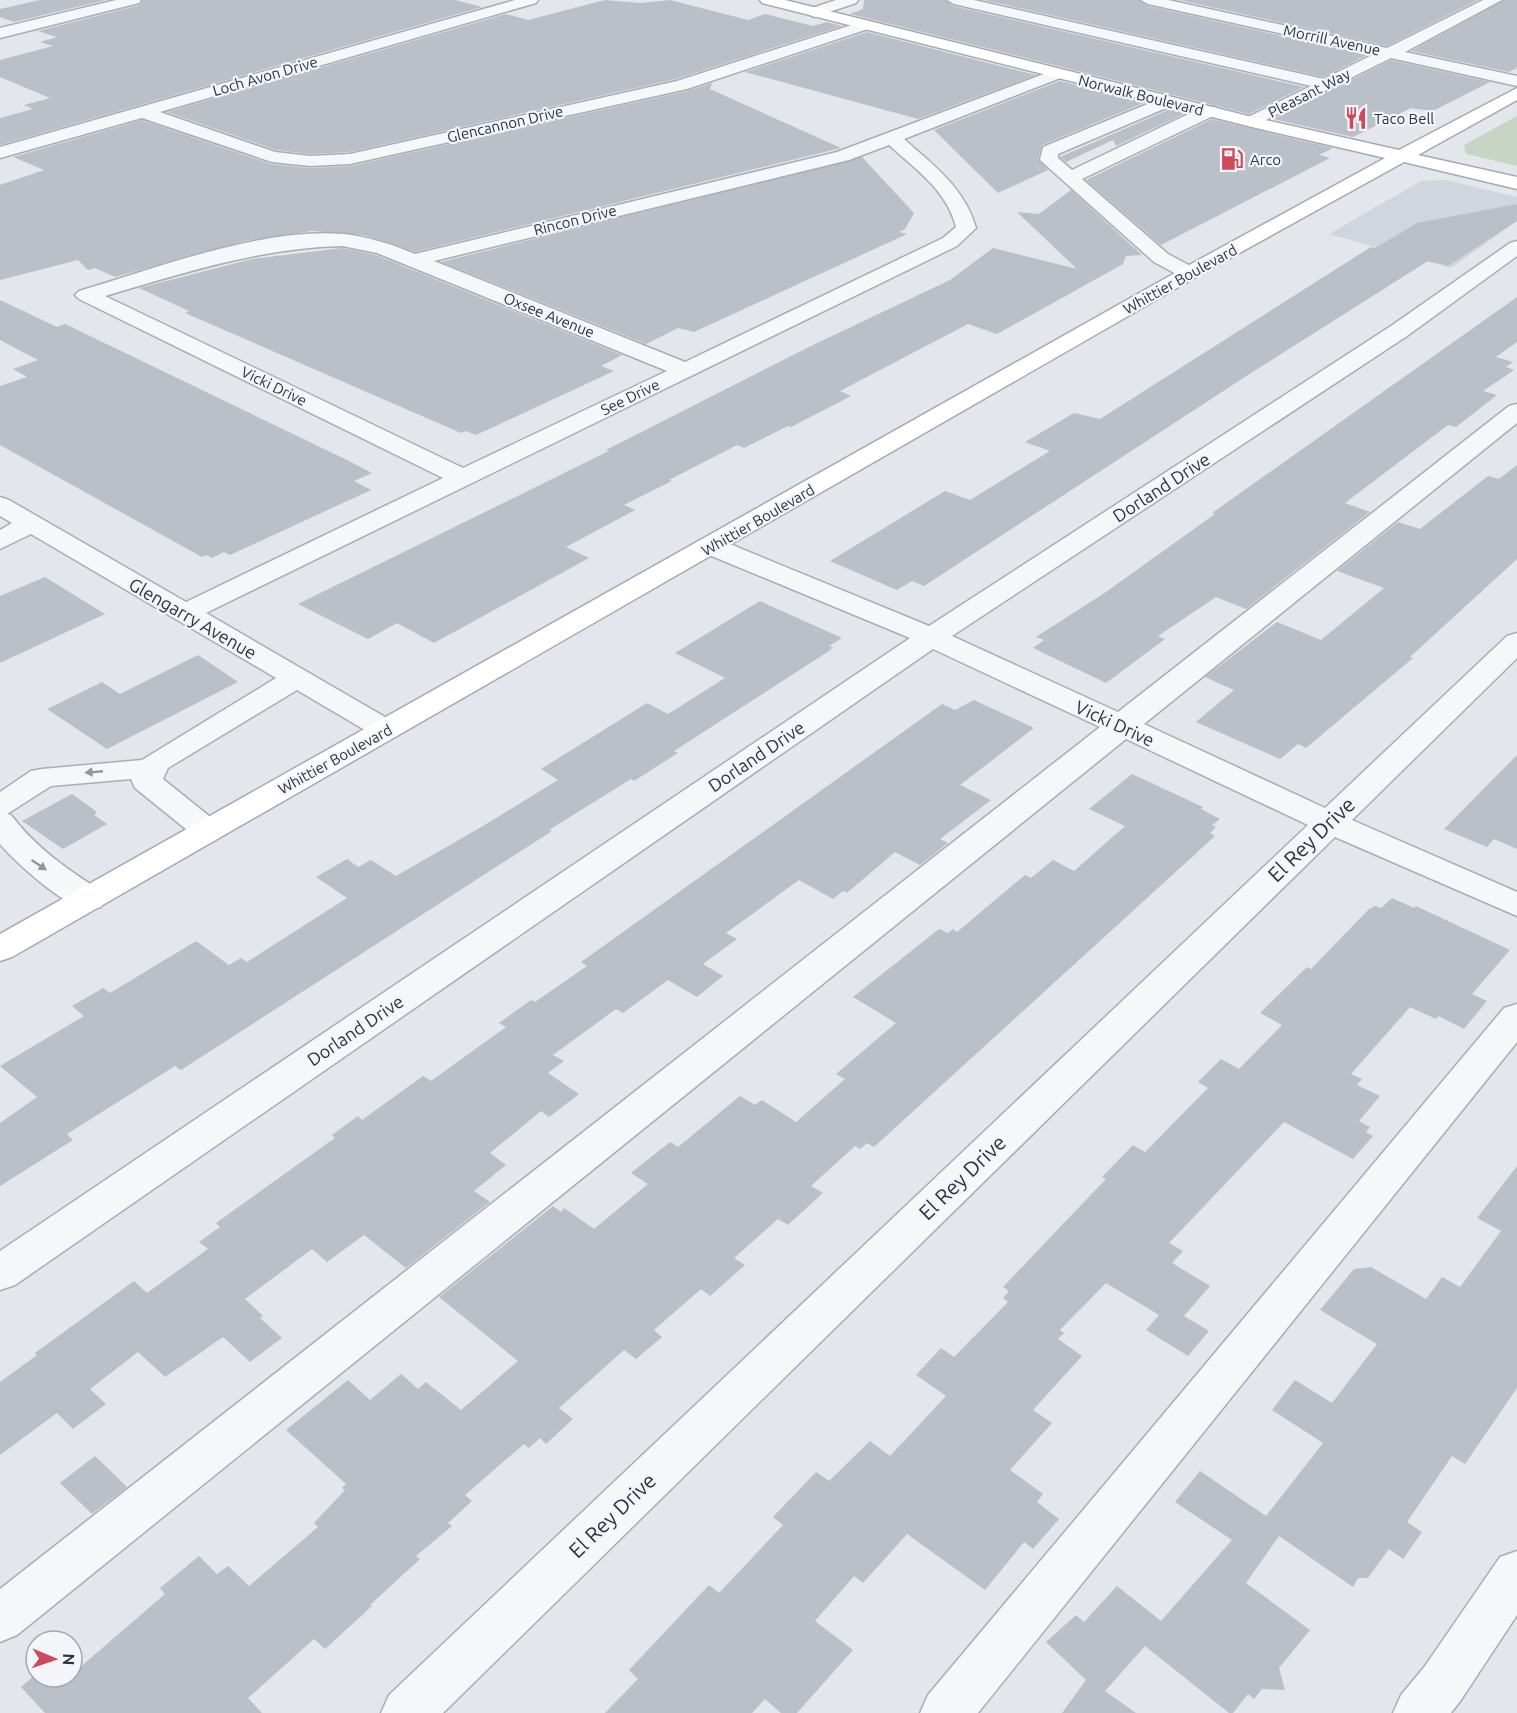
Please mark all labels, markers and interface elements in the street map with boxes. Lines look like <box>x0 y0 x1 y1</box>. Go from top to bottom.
street label: Morrill Avenue <box>1282 21 1382 59</box>
street label: Loch Avon Drive <box>211 53 319 99</box>
street label: Pleasant Way <box>1265 65 1353 121</box>
street label: Norwalk Boulevard <box>1077 71 1205 119</box>
street label: Glencannon Drive <box>445 102 565 146</box>
restaurant icon: Taco Bell <box>1343 105 1369 131</box>
place label: Taco Bell <box>1374 110 1434 127</box>
fuel station icon: Arco <box>1219 146 1245 172</box>
place label: Arco <box>1250 151 1281 168</box>
street label: Rincon Drive <box>532 202 618 238</box>
street label: Whittier Boulevard <box>1120 241 1240 317</box>
street label: Oxsee Avenue <box>501 289 597 341</box>
street label: Vicki Drive <box>238 363 310 409</box>
street label: See Drive <box>598 375 662 419</box>
street label: Dorland Drive <box>1109 448 1213 526</box>
street label: Whittier Boulevard <box>699 481 817 559</box>
street label: Glengarry Avenue <box>126 573 260 663</box>
street label: Vicki Drive <box>1072 696 1158 750</box>
street label: Dorland Drive <box>704 717 808 795</box>
street label: Whittier Boulevard <box>275 721 395 797</box>
one-way arrow <box>85 767 104 777</box>
street label: El Rey Drive <box>1263 792 1359 886</box>
one-way arrow <box>31 859 47 870</box>
street label: Dorland Drive <box>303 991 407 1069</box>
street label: El Rey Drive <box>914 1130 1010 1224</box>
street label: El Rey Drive <box>564 1468 660 1562</box>
north arrow <box>24 1629 84 1689</box>
text: N <box>60 1653 78 1666</box>

